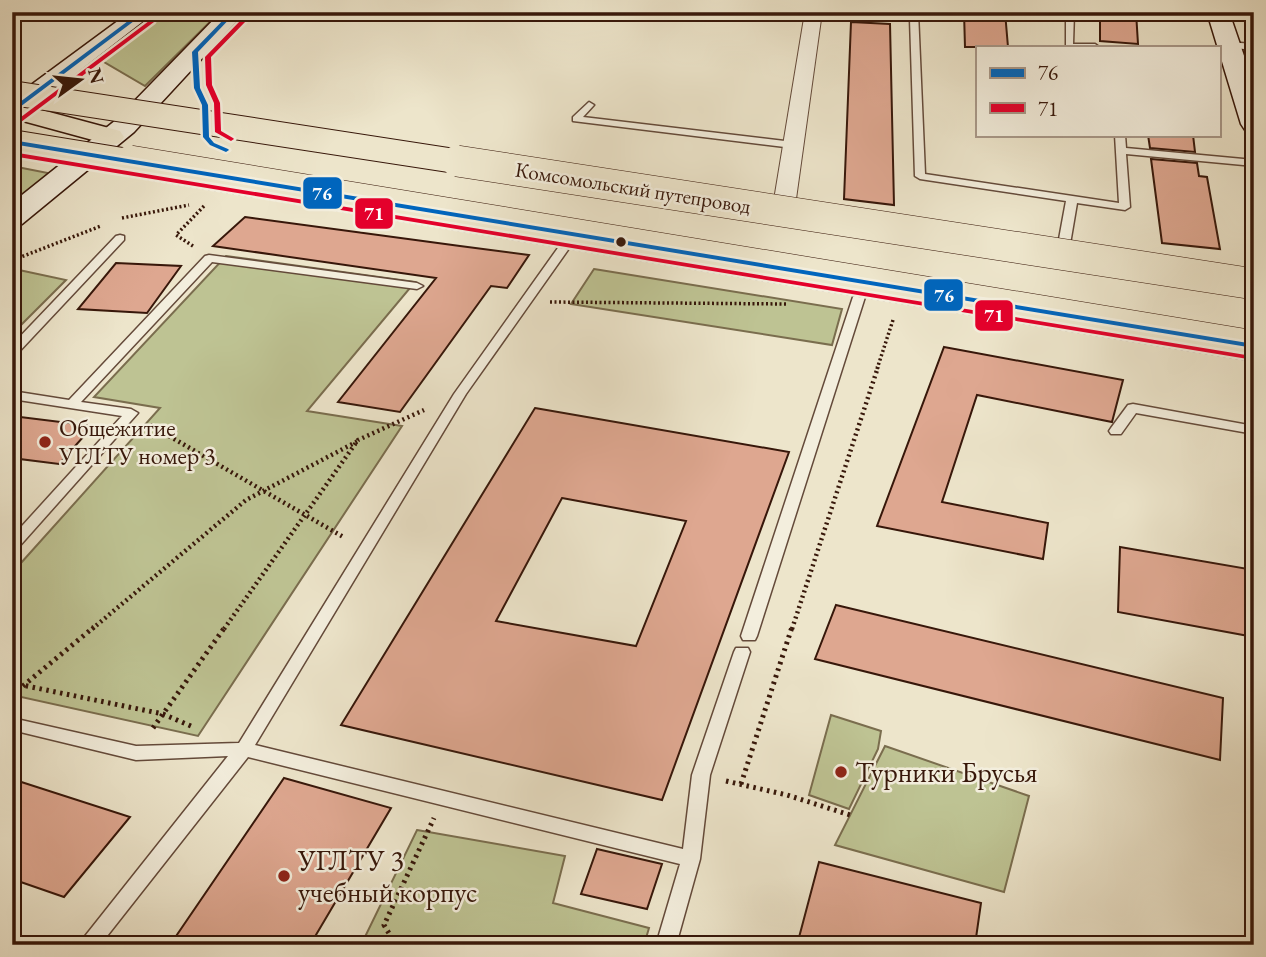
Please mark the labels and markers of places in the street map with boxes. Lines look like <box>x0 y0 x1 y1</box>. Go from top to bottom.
unlabelled marker <box>614 235 628 249</box>
place label: Общежитие УГЛТУ номер 3 <box>58 412 216 471</box>
marker: Общежитие УГЛТУ номер 3 <box>37 434 53 450</box>
place label: Турники Брусья <box>855 754 1038 790</box>
marker: Турники Брусья <box>833 764 849 780</box>
place label: УГЛТУ 3 учебный корпус <box>297 842 477 910</box>
marker: УГЛТУ 3 учебный корпус <box>276 868 292 884</box>

